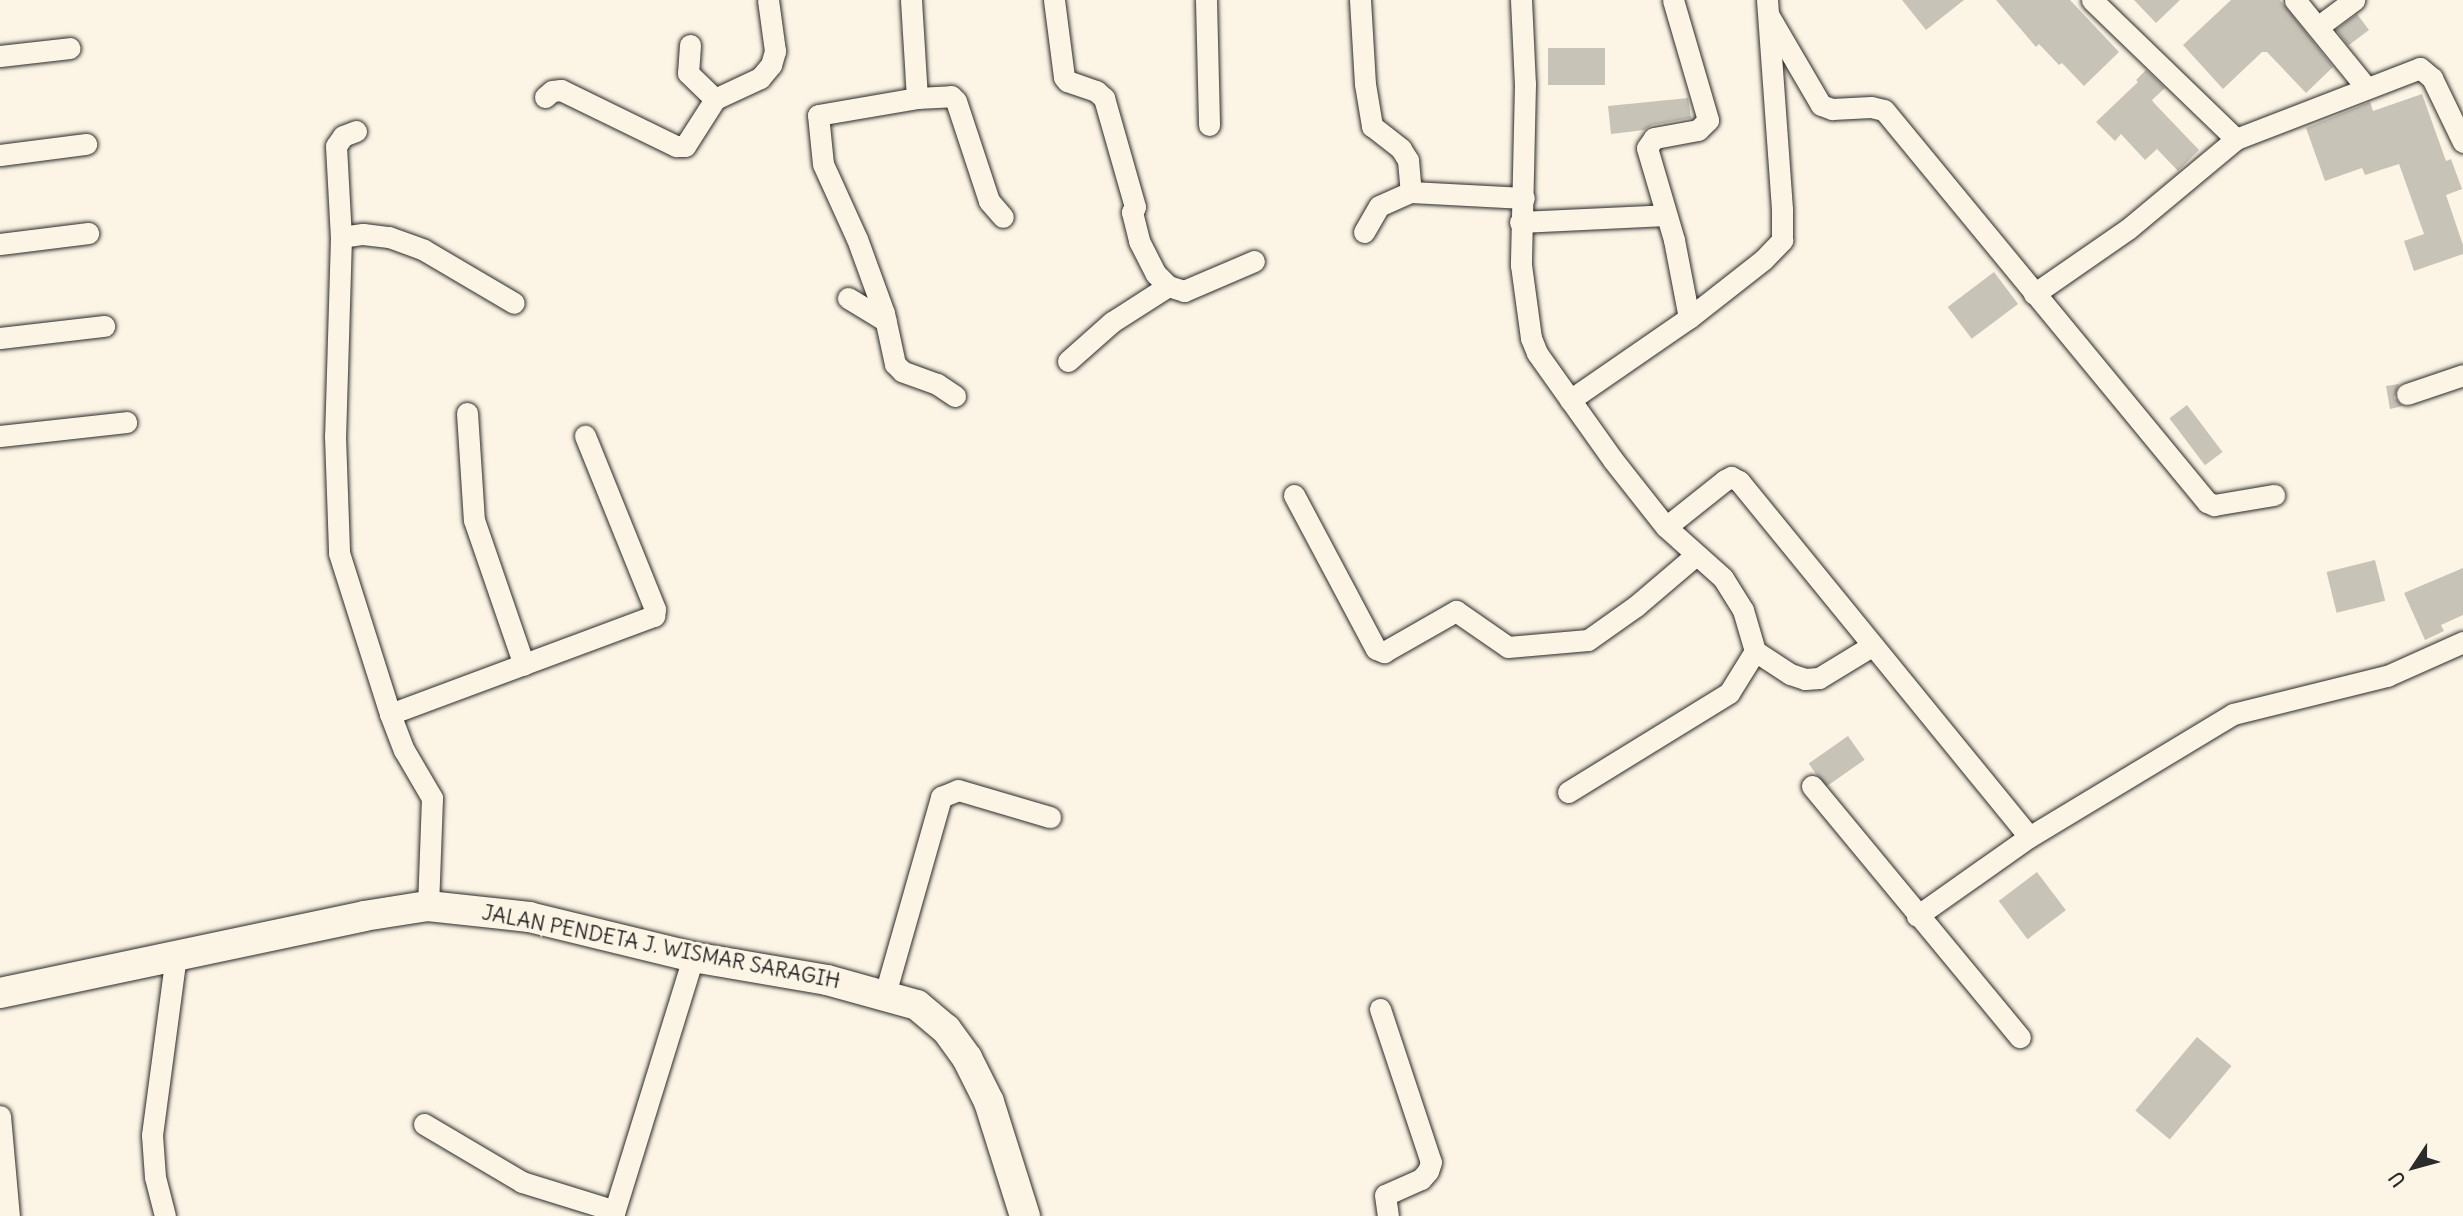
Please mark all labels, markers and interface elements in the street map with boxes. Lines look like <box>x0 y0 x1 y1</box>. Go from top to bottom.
street label: JALAN PENDETA J. WISMAR SARAGIH <box>480 900 842 994</box>
north arrow <box>2379 1132 2449 1202</box>
text: U <box>2383 1167 2411 1192</box>

